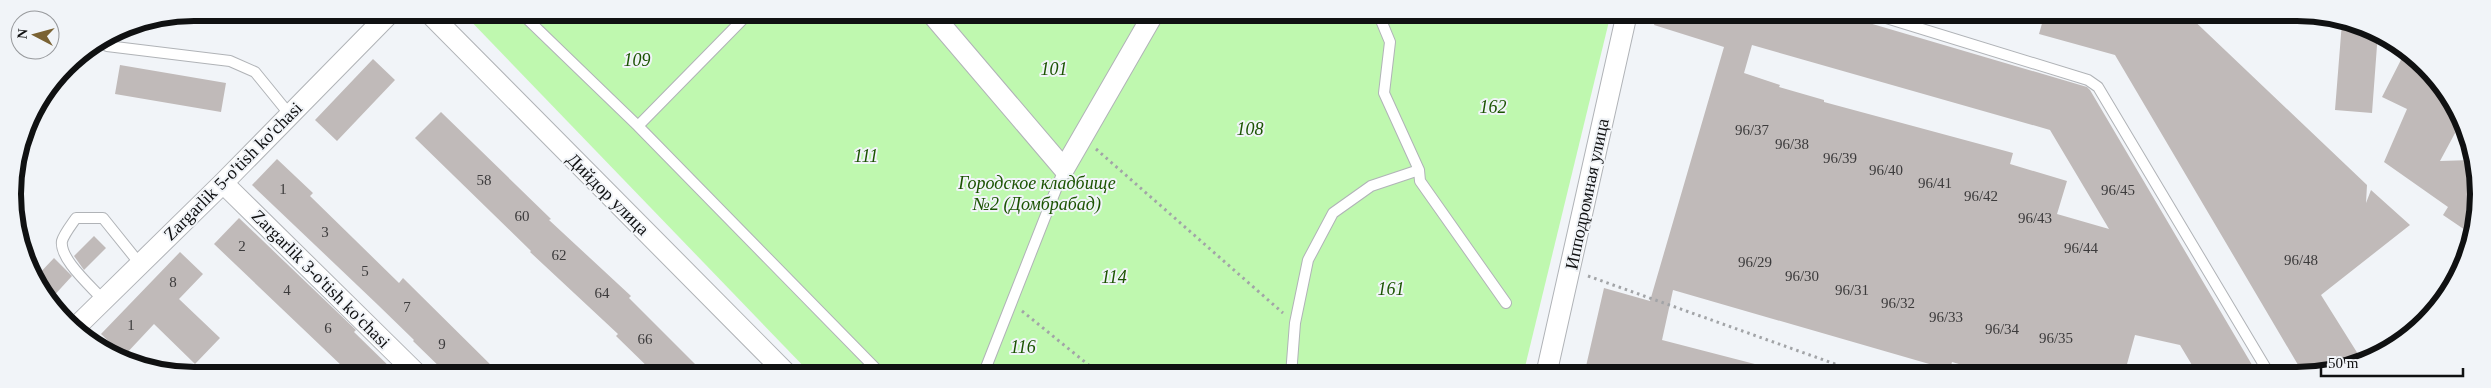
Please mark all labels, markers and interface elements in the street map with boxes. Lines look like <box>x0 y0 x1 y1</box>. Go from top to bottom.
north arrow <box>10 10 60 60</box>
text: N <box>15 28 31 40</box>
park label: 109 <box>624 50 651 70</box>
park label: 101 <box>1041 59 1068 79</box>
park label: 162 <box>1480 97 1507 117</box>
street label: Zargarlik 5-o'tish ko'chasi <box>160 98 306 244</box>
street label: Ипподромная улица <box>1561 117 1613 271</box>
park label: 108 <box>1237 119 1264 139</box>
house number: 96/37 <box>1735 122 1770 138</box>
house number: 96/38 <box>1775 136 1809 152</box>
park label: 111 <box>854 146 878 166</box>
street label: Дийдор улица <box>563 149 653 239</box>
house number: 96/39 <box>1823 150 1857 166</box>
house number: 96/40 <box>1869 162 1903 178</box>
house number: 58 <box>477 172 492 188</box>
park label: Городское кладбище №2 (Домбрабад) <box>957 173 1116 215</box>
house number: 96/41 <box>1918 175 1952 191</box>
house number: 1 <box>279 181 287 197</box>
house number: 96/45 <box>2101 182 2135 198</box>
house number: 96/42 <box>1964 188 1998 204</box>
street label: Zargarlik 3-o'tish ko'chasi <box>248 206 394 352</box>
house number: 60 <box>515 208 530 224</box>
house number: 96/43 <box>2018 210 2052 226</box>
house number: 3 <box>321 224 329 240</box>
house number: 2 <box>238 238 246 254</box>
house number: 96/44 <box>2064 240 2099 256</box>
house number: 62 <box>552 247 567 263</box>
house number: 96/48 <box>2284 252 2318 268</box>
house number: 96/29 <box>1738 254 1772 270</box>
house number: 5 <box>361 263 369 279</box>
park label: 114 <box>1101 267 1127 287</box>
house number: 96/30 <box>1785 268 1819 284</box>
house number: 8 <box>169 274 177 290</box>
park label: 161 <box>1378 279 1405 299</box>
house number: 4 <box>283 282 291 298</box>
house number: 96/31 <box>1835 282 1869 298</box>
house number: 64 <box>595 285 610 301</box>
house number: 96/32 <box>1881 295 1915 311</box>
house number: 7 <box>403 299 411 315</box>
house number: 96/33 <box>1929 309 1963 325</box>
house number: 1 <box>127 317 135 333</box>
house number: 6 <box>324 320 332 336</box>
house number: 96/34 <box>1985 321 2020 337</box>
house number: 96/35 <box>2039 330 2073 346</box>
house number: 66 <box>638 331 653 347</box>
house number: 9 <box>438 336 446 352</box>
park label: 116 <box>1010 337 1036 357</box>
scale bar <box>2321 346 2464 378</box>
text: 50 m <box>2328 355 2359 371</box>

